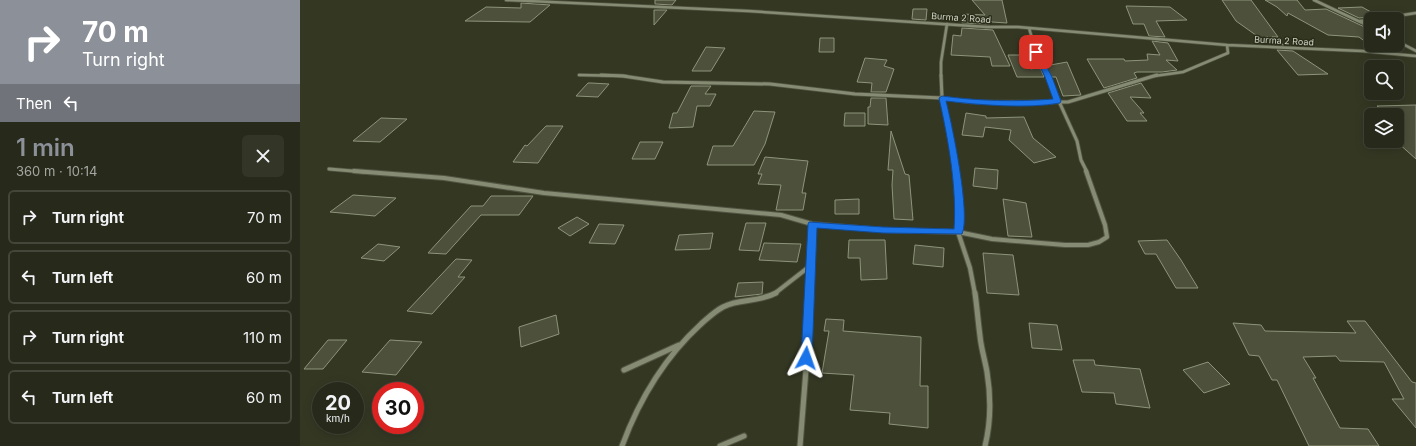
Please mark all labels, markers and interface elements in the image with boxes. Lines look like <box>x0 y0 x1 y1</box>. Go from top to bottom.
street label: Burma 2 Road <box>931 10 991 25</box>
map controls <box>1364 12 1404 148</box>
button: sound <box>1364 12 1404 52</box>
text: 70 m <box>82 15 149 49</box>
icon: right <box>16 16 68 68</box>
street label: Burma 2 Road <box>1254 33 1314 48</box>
pin <box>1019 35 1053 69</box>
icon: arrive <box>1025 41 1047 63</box>
text: Turn right <box>82 49 165 70</box>
button: search <box>1364 60 1404 100</box>
icon: left <box>60 92 82 114</box>
text: Then <box>16 94 52 113</box>
button: layers <box>1364 108 1404 148</box>
text: 1 min <box>16 133 75 162</box>
button: close <box>242 135 284 177</box>
text: 360 m · 10:14 <box>16 163 97 179</box>
icon: right <box>18 206 40 228</box>
text: Turn right <box>52 208 124 227</box>
text: 70 m <box>247 208 282 227</box>
icon: left <box>18 266 40 288</box>
text: Turn left <box>52 268 113 287</box>
text: 60 m <box>246 268 282 287</box>
icon: right <box>18 326 40 348</box>
text: Turn right <box>52 328 124 347</box>
text: 110 m <box>243 328 282 347</box>
position arrow <box>785 337 827 379</box>
speed limit sign: 30 <box>372 382 424 434</box>
icon: left <box>18 386 40 408</box>
text: Turn left <box>52 388 113 407</box>
text: 60 m <box>246 388 282 407</box>
text: 20 <box>325 391 351 415</box>
text: km/h <box>326 412 350 424</box>

